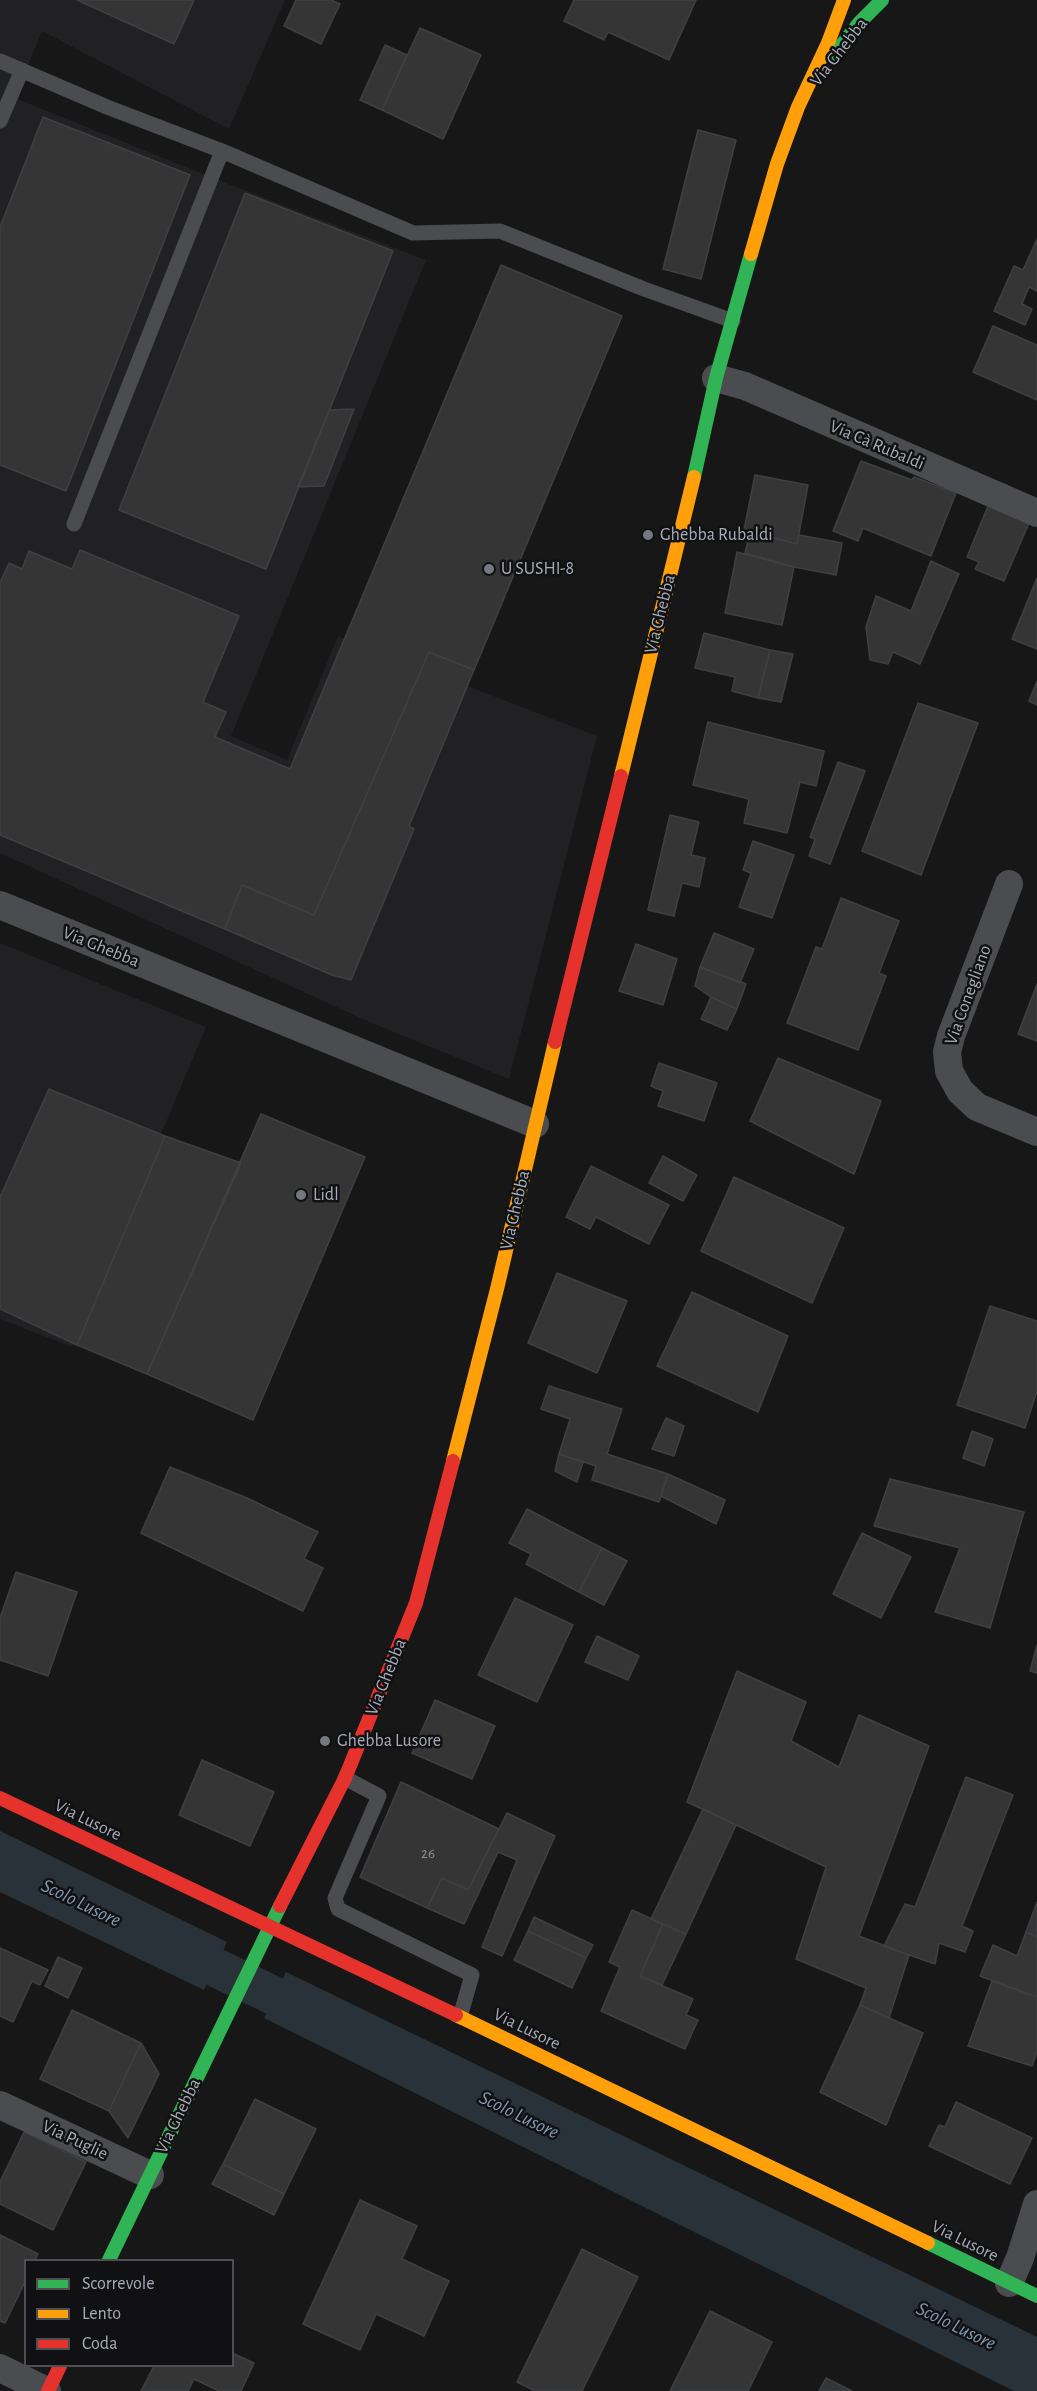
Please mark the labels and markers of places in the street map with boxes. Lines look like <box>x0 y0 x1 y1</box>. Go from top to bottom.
place label: Ghebba Rubaldi <box>660 524 773 546</box>
marker: Ghebba Rubaldi <box>641 528 655 542</box>
place label: U SUSHI-8 <box>501 558 574 580</box>
marker: U SUSHI-8 <box>482 562 496 576</box>
place label: Lidl <box>313 1184 339 1206</box>
marker: Lidl <box>294 1188 308 1202</box>
place label: Ghebba Lusore <box>337 1730 441 1752</box>
marker: Ghebba Lusore <box>318 1734 332 1748</box>

